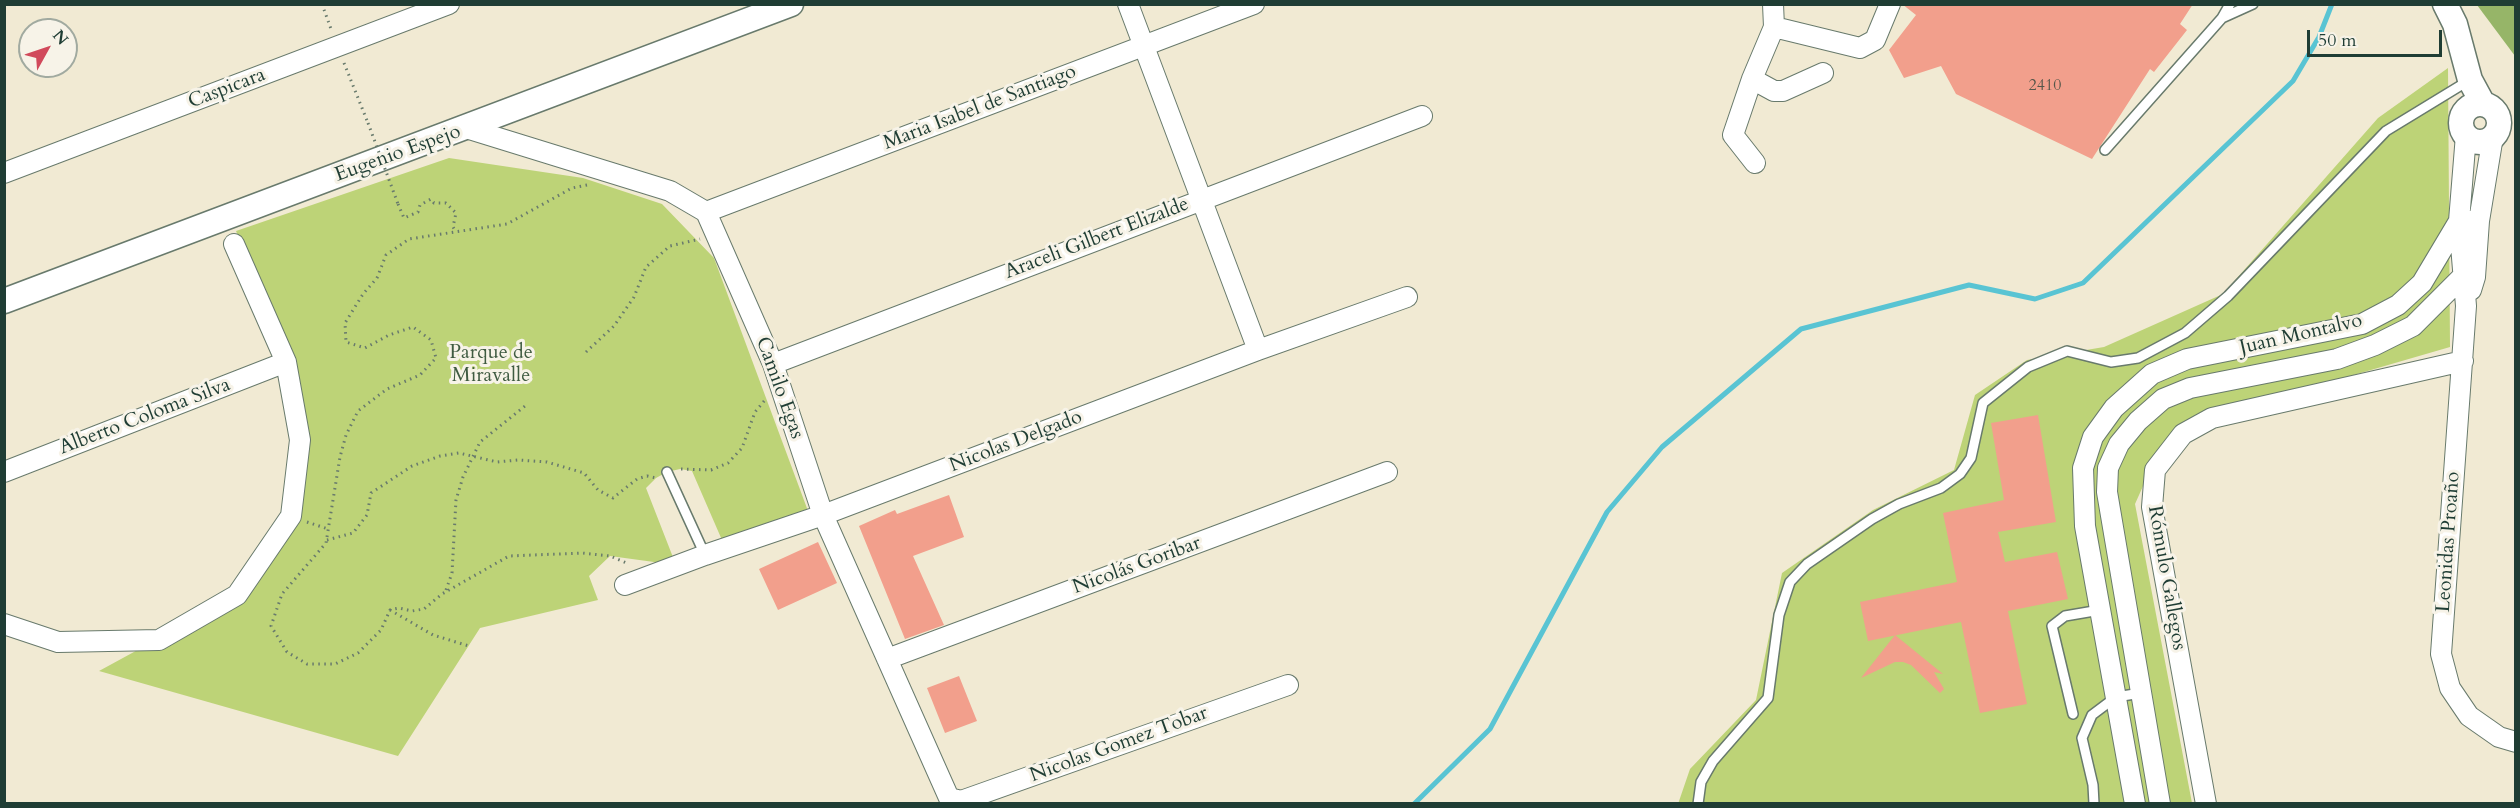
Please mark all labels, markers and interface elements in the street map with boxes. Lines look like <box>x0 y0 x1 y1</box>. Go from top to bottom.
north arrow <box>18 18 78 78</box>
scale bar <box>2310 18 2445 56</box>
text: N <box>47 25 73 50</box>
text: 50 m <box>2318 28 2357 53</box>
street label: Maria Isabel de Santiago <box>880 60 1080 156</box>
street label: Caspicara <box>185 63 269 115</box>
house number: 2410 <box>2029 76 2061 96</box>
street label: Eugenio Espejo <box>332 120 464 188</box>
street label: Araceli Gilbert Elizalde <box>1002 193 1192 285</box>
street label: Juan Montalvo <box>2237 309 2365 361</box>
street label: Camilo Egas <box>749 334 809 442</box>
park label: Parque de Miravalle <box>449 341 533 388</box>
street label: Alberto Coloma Silva <box>56 373 234 461</box>
street label: Nicolas Delgado <box>946 406 1086 478</box>
street label: Leonidas Proaño <box>2432 471 2466 613</box>
street label: Rómulo Gallegos <box>2141 504 2191 652</box>
street label: Nicolás Goribar <box>1070 532 1204 600</box>
street label: Nicolas Gomez Tobar <box>1027 702 1211 788</box>

